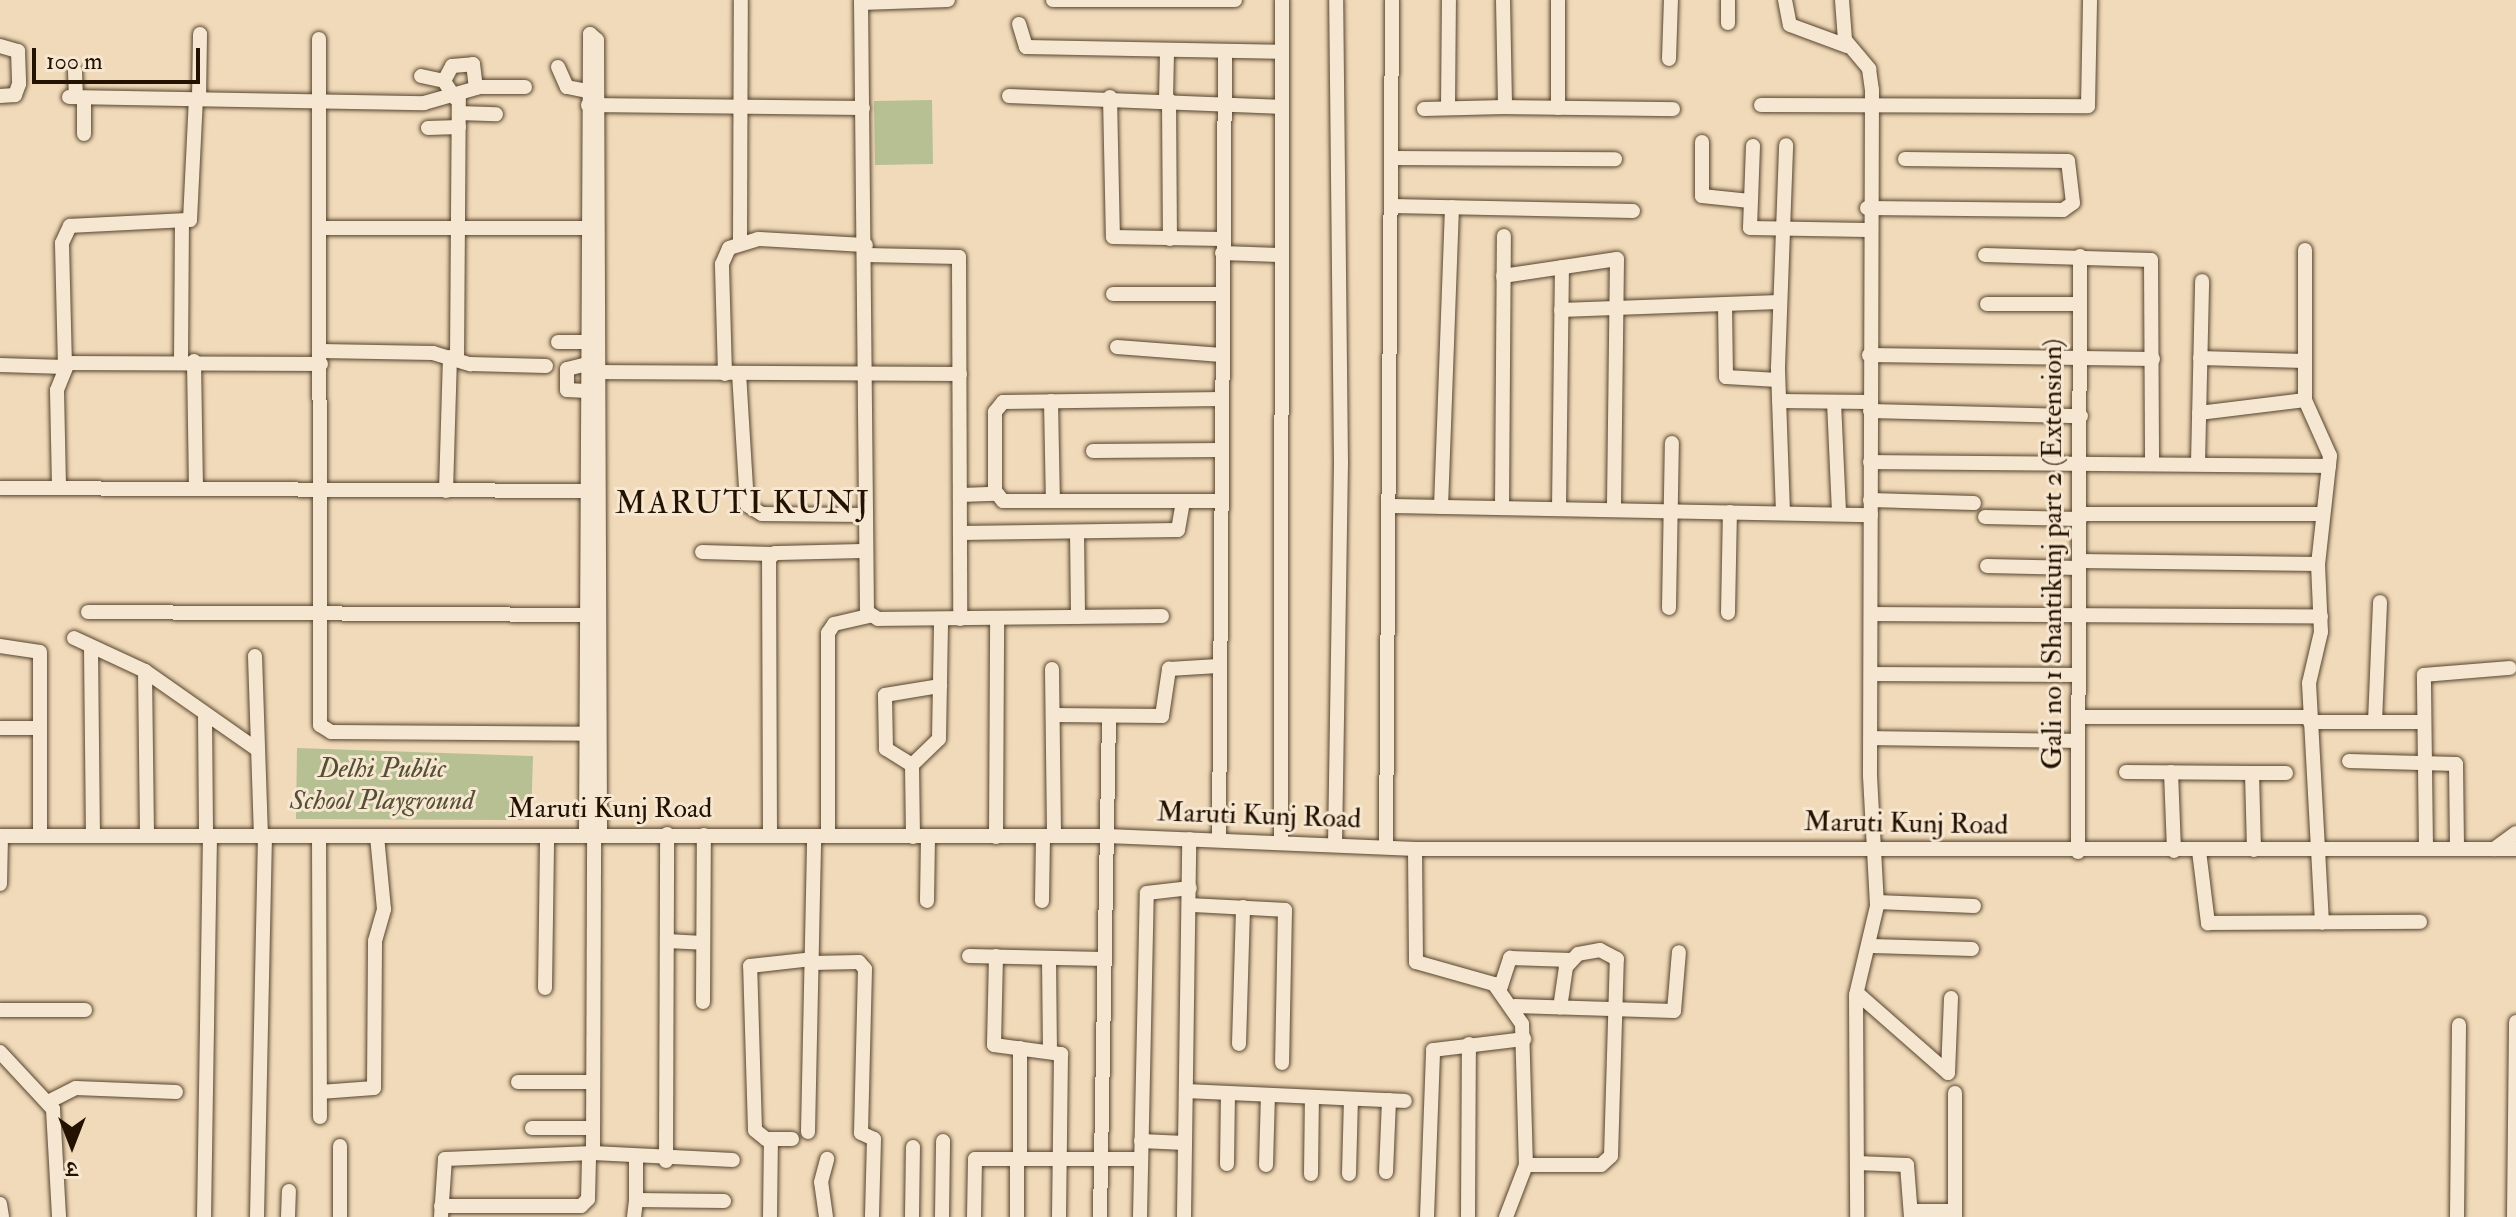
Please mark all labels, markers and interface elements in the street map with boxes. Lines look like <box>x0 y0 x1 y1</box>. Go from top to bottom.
scale bar <box>36 32 204 82</box>
text: 100 m <box>46 46 103 77</box>
street label: Gali no 1 Shantikunj part 2 (Extension) <box>2036 338 2070 770</box>
district label: MARUTI KUNJ <box>615 484 871 522</box>
park label: Delhi Public School Playground <box>290 752 474 818</box>
street label: Maruti Kunj Road <box>508 792 712 826</box>
street label: Maruti Kunj Road <box>1156 796 1362 836</box>
street label: Maruti Kunj Road <box>1803 805 2009 843</box>
north arrow <box>32 1105 112 1185</box>
text: उ <box>66 1155 78 1183</box>

